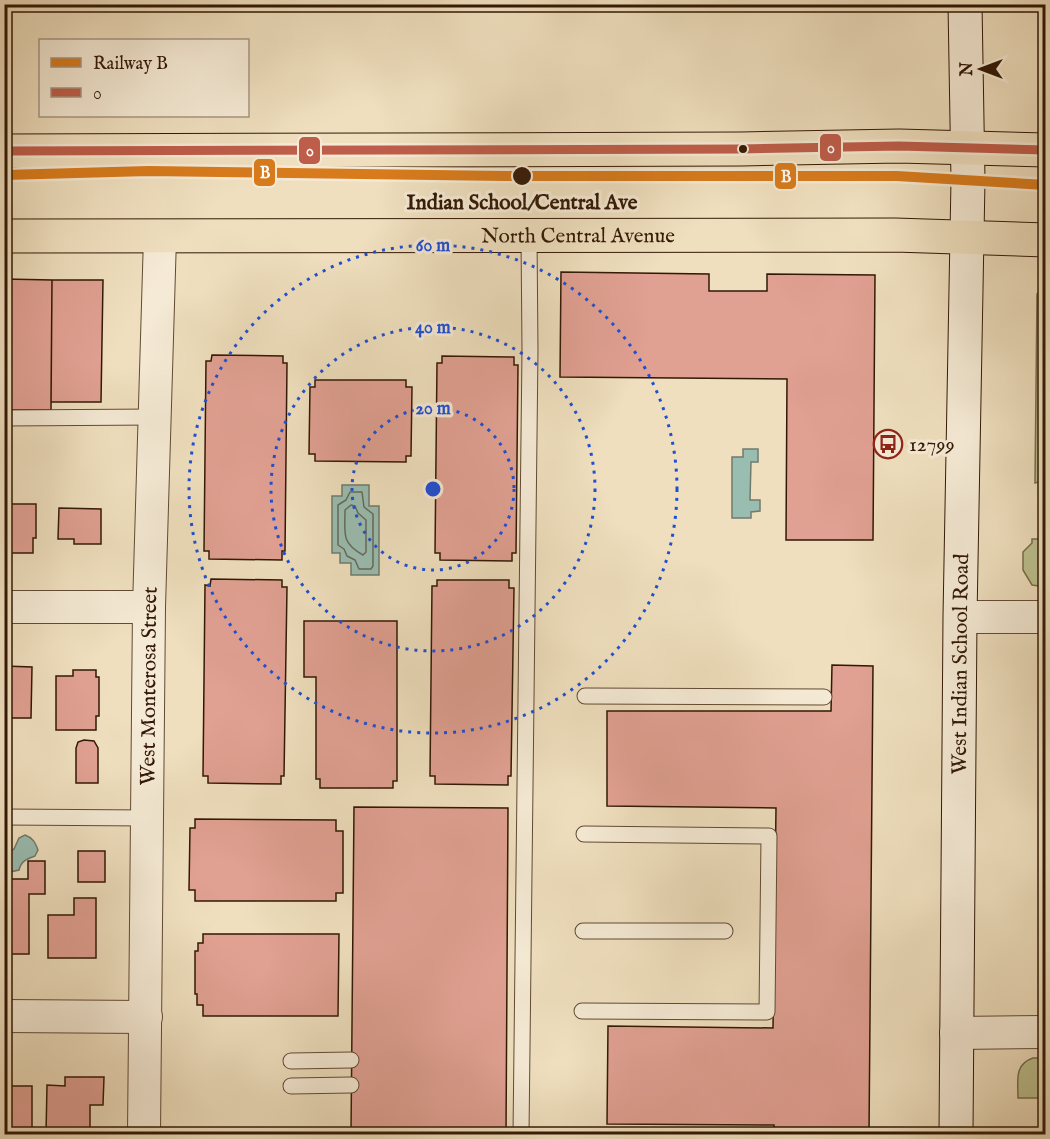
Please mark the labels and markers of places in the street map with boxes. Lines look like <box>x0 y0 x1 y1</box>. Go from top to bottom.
unlabelled marker <box>737 143 749 155</box>
marker: Indian School/Central Ave <box>511 165 533 187</box>
place label: Indian School/Central Ave <box>407 190 638 217</box>
bus stop icon: 12799 <box>872 428 904 460</box>
place label: 12799 <box>909 432 955 459</box>
centre of rings <box>423 479 443 499</box>

